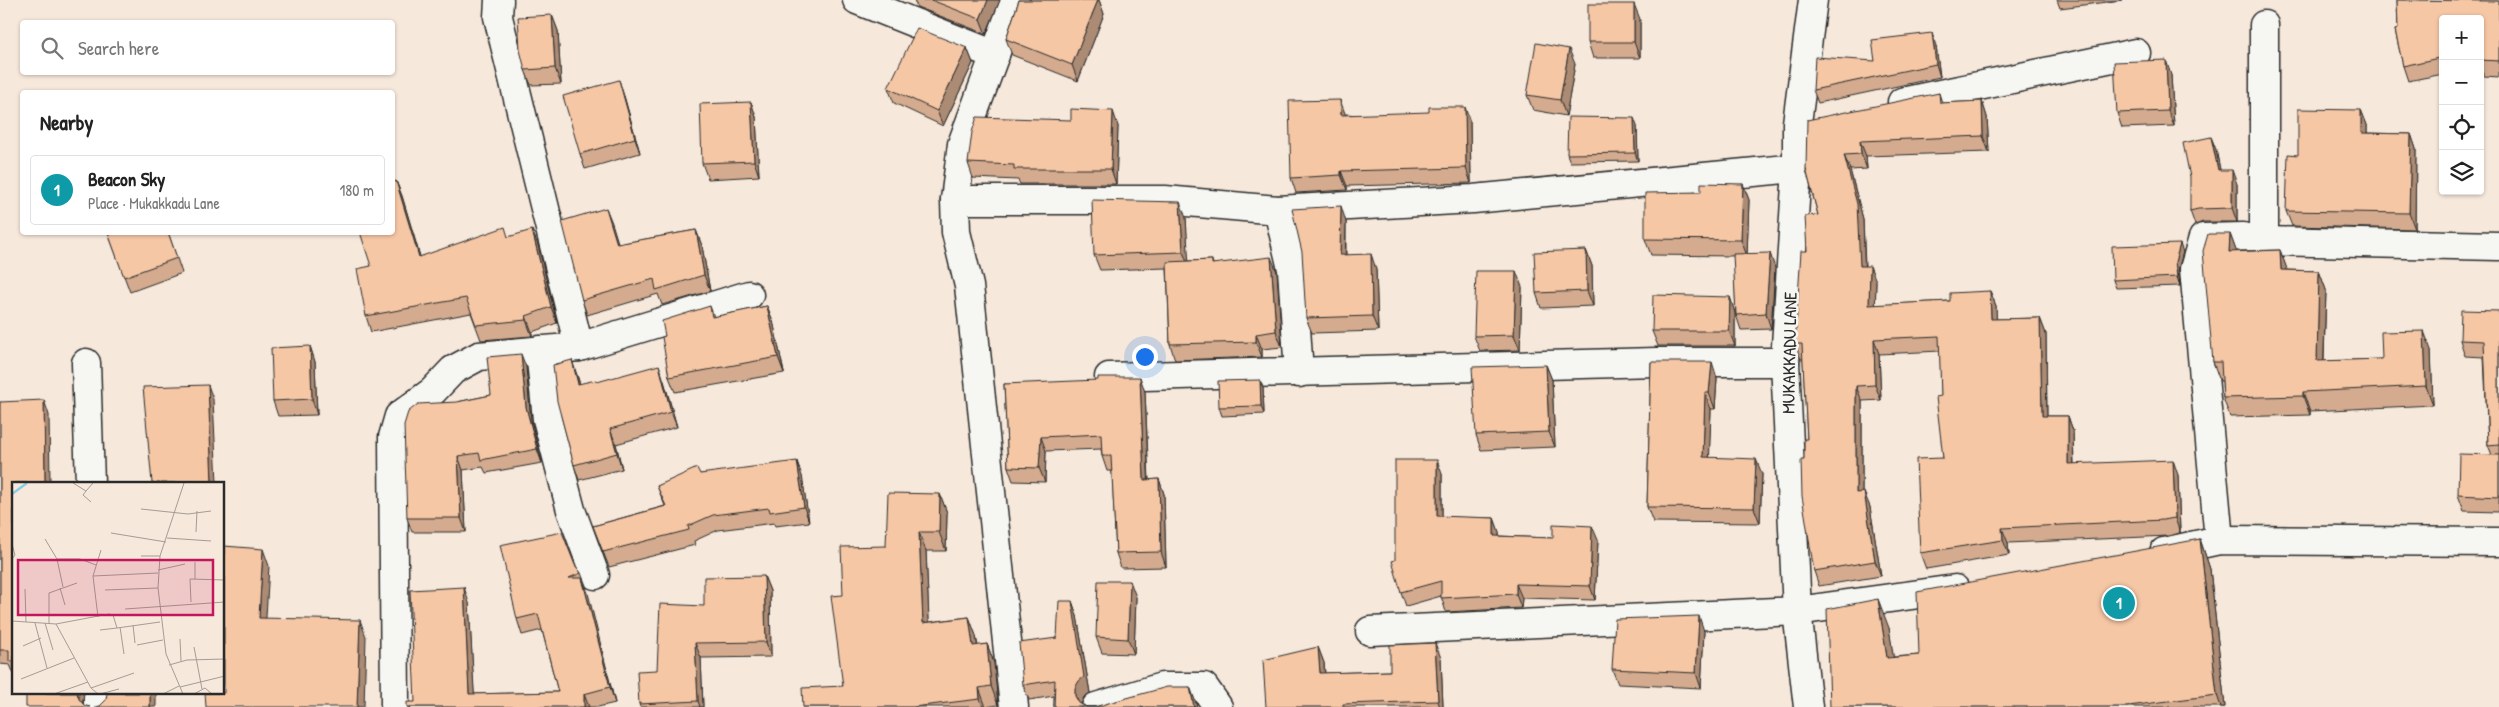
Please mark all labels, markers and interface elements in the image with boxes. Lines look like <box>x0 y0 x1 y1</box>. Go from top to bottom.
map controls <box>2439 15 2484 195</box>
button: + <box>2439 15 2484 60</box>
search box <box>20 20 395 75</box>
icon: search <box>38 34 66 62</box>
text: Search here <box>78 35 159 61</box>
button: − <box>2439 60 2484 105</box>
button: locate <box>2439 105 2484 150</box>
text: Nearby <box>40 108 93 137</box>
button: layers <box>2439 150 2484 195</box>
text: Beacon Sky <box>88 166 165 192</box>
text: 1 <box>54 179 60 201</box>
text: 180 m <box>340 179 374 201</box>
text: Place · Mukakkadu Lane <box>88 192 220 214</box>
street label: MUKAKKADU LANE <box>1775 292 1803 414</box>
your location <box>1132 344 1158 370</box>
inset map <box>12 482 225 694</box>
pin: 1 <box>2103 584 2135 622</box>

